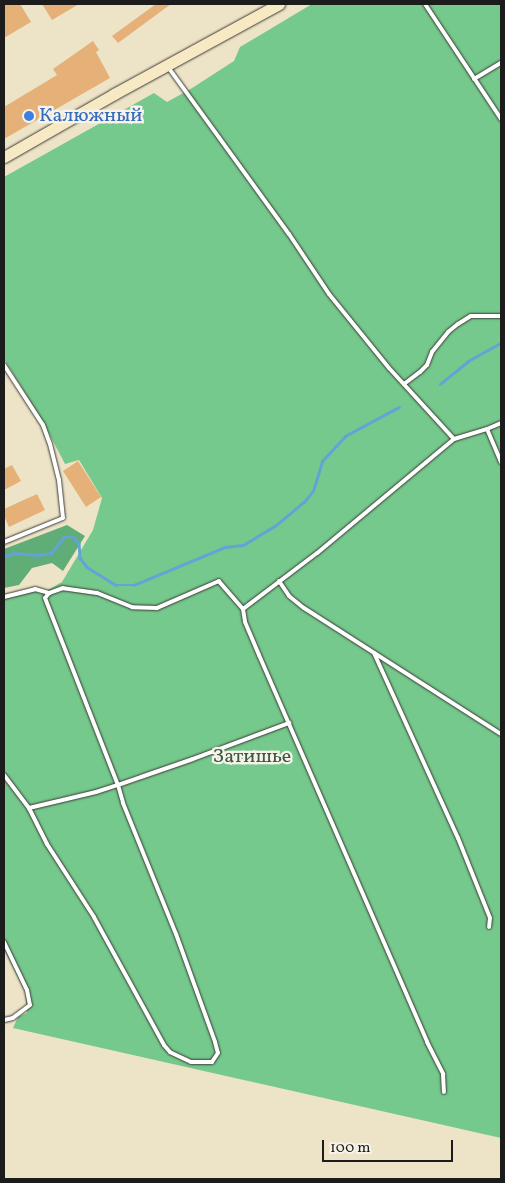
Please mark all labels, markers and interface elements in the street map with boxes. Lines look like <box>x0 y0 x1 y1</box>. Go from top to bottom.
place label: Калюжный <box>39 104 143 128</box>
marker: Калюжный <box>23 110 35 122</box>
park label: Затишье <box>213 745 291 769</box>
scale bar <box>325 1130 456 1162</box>
text: 100 m <box>330 1138 370 1159</box>

